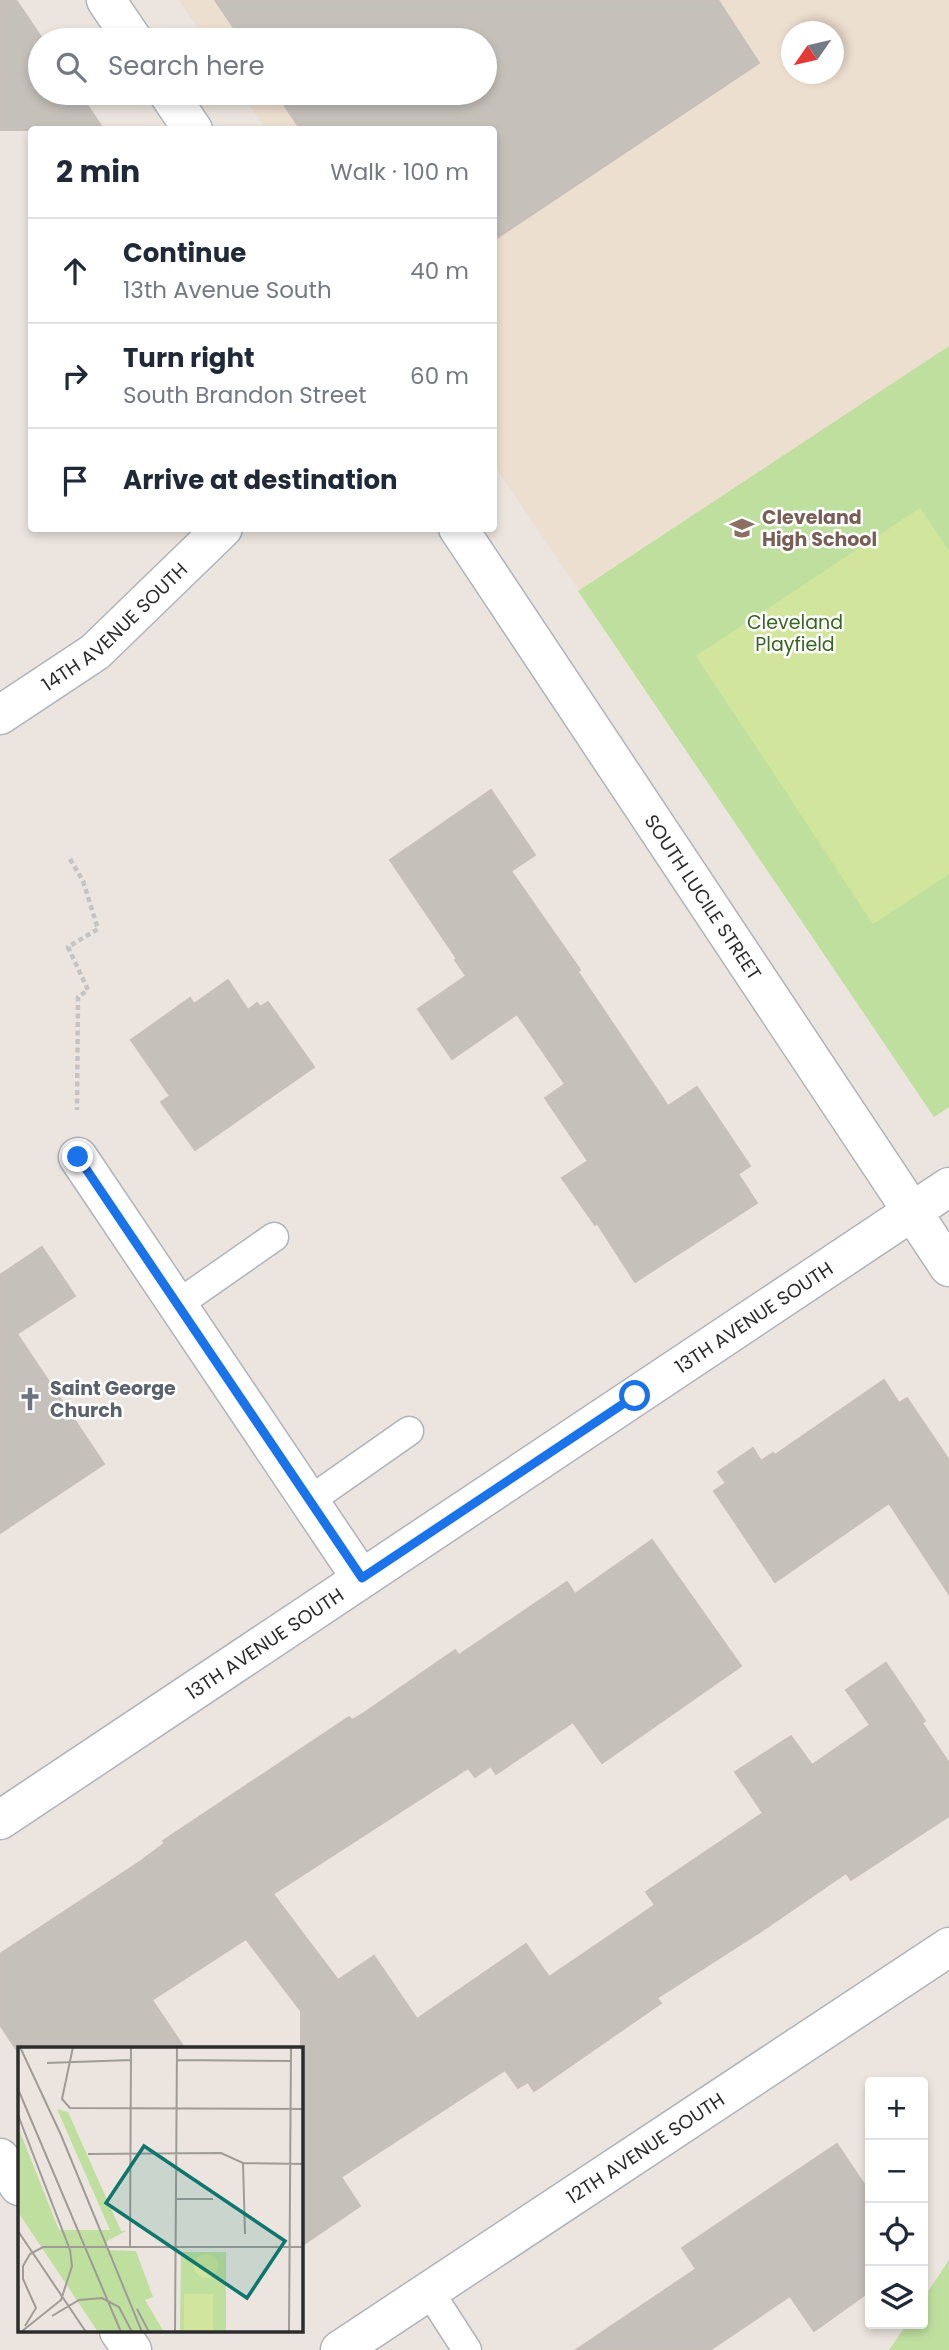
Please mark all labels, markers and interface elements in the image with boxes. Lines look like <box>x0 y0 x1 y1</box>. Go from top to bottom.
north arrow <box>781 21 844 84</box>
search box <box>28 28 497 105</box>
icon: search <box>52 48 90 86</box>
text: Search here <box>108 48 265 84</box>
text: 2 min <box>56 150 140 193</box>
text: Walk · 100 m <box>330 156 469 188</box>
text: Continue <box>123 235 246 271</box>
icon: ahead <box>56 252 94 290</box>
text: 40 m <box>410 255 469 287</box>
text: 13th Avenue South <box>123 274 332 306</box>
text: Turn right <box>123 340 255 376</box>
icon: right <box>56 357 94 395</box>
text: 60 m <box>410 360 469 392</box>
text: South Brandon Street <box>123 379 367 411</box>
icon: arrive <box>56 462 94 500</box>
text: Arrive at destination <box>123 462 398 498</box>
place label: Cleveland High School <box>762 504 877 553</box>
school or university icon: Cleveland High School <box>728 514 756 542</box>
street label: 14TH AVENUE SOUTH <box>36 556 193 697</box>
park label: Cleveland Playfield <box>747 609 843 658</box>
street label: SOUTH LUCILE STREET <box>638 809 768 985</box>
route end <box>62 1141 93 1172</box>
street label: 13TH AVENUE SOUTH <box>669 1255 838 1380</box>
place label: Saint George Church <box>50 1375 176 1424</box>
route start <box>619 1380 650 1411</box>
church icon: Saint George Church <box>16 1385 44 1413</box>
street label: 13TH AVENUE SOUTH <box>180 1581 349 1706</box>
inset map <box>18 2047 303 2332</box>
map controls <box>865 2077 928 2329</box>
button: + <box>865 2077 928 2140</box>
street label: 12TH AVENUE SOUTH <box>561 2086 730 2210</box>
button: − <box>865 2140 928 2203</box>
button: locate <box>865 2203 928 2266</box>
button: layers <box>865 2266 928 2329</box>

